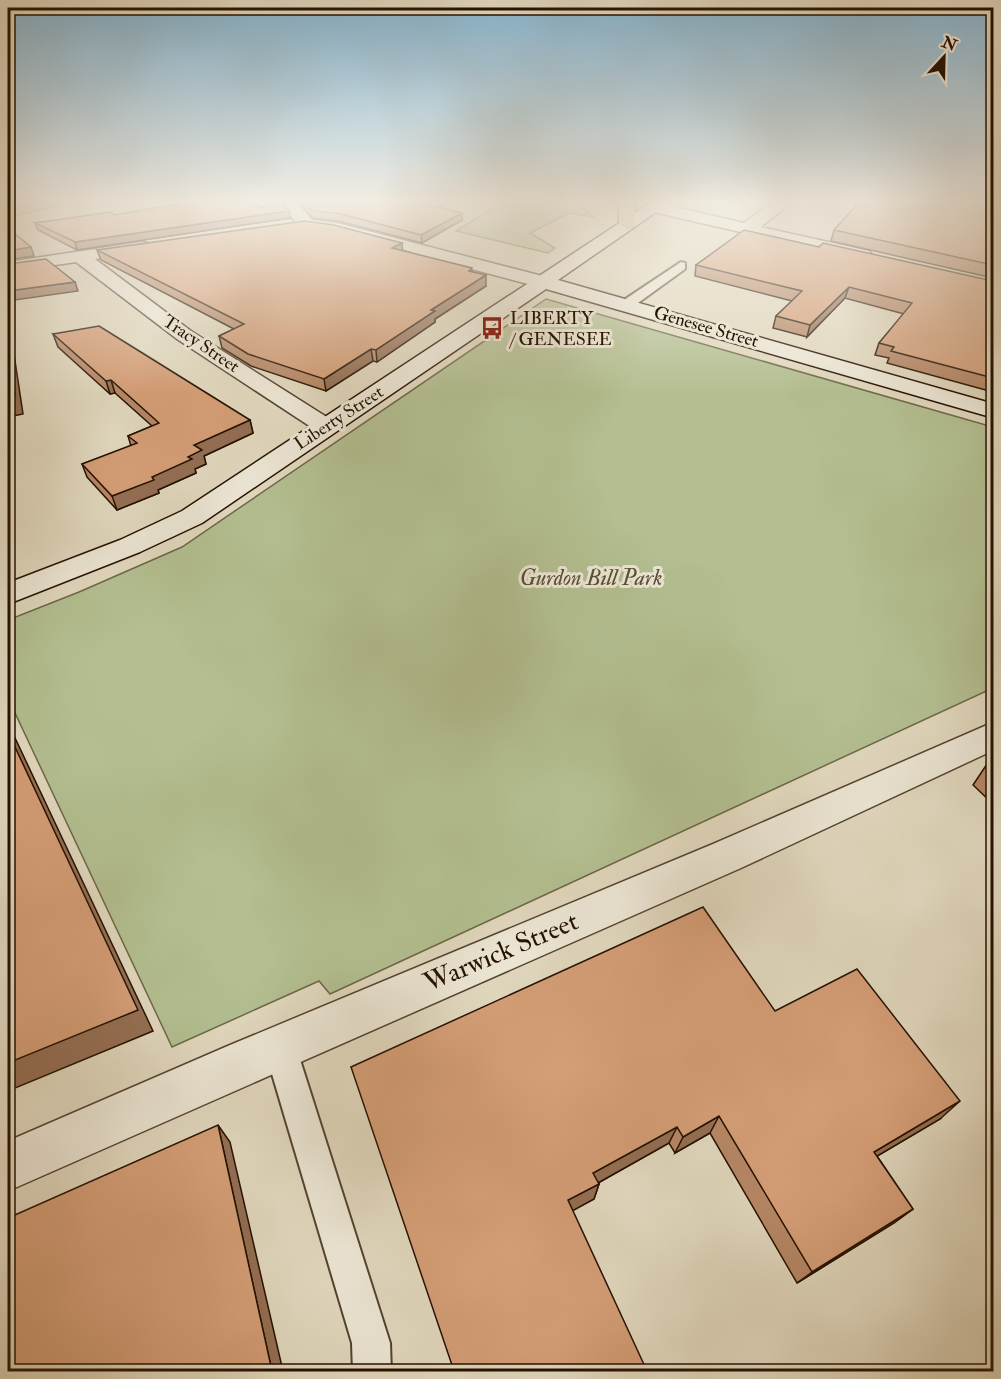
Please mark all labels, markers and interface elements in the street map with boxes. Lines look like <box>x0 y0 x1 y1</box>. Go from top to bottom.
north arrow <box>914 27 974 87</box>
text: N <box>938 32 960 56</box>
street label: Genesee Street <box>651 301 761 353</box>
place label: LIBERTY / GENESEE <box>508 307 612 351</box>
street label: Tracy Street <box>158 310 244 378</box>
bus stop icon: LIBERTY / GENESEE <box>479 315 505 341</box>
street label: Liberty Street <box>290 381 388 455</box>
park label: Gurdon Bill Park <box>520 564 662 592</box>
street label: Warwick Street <box>418 905 583 1000</box>

